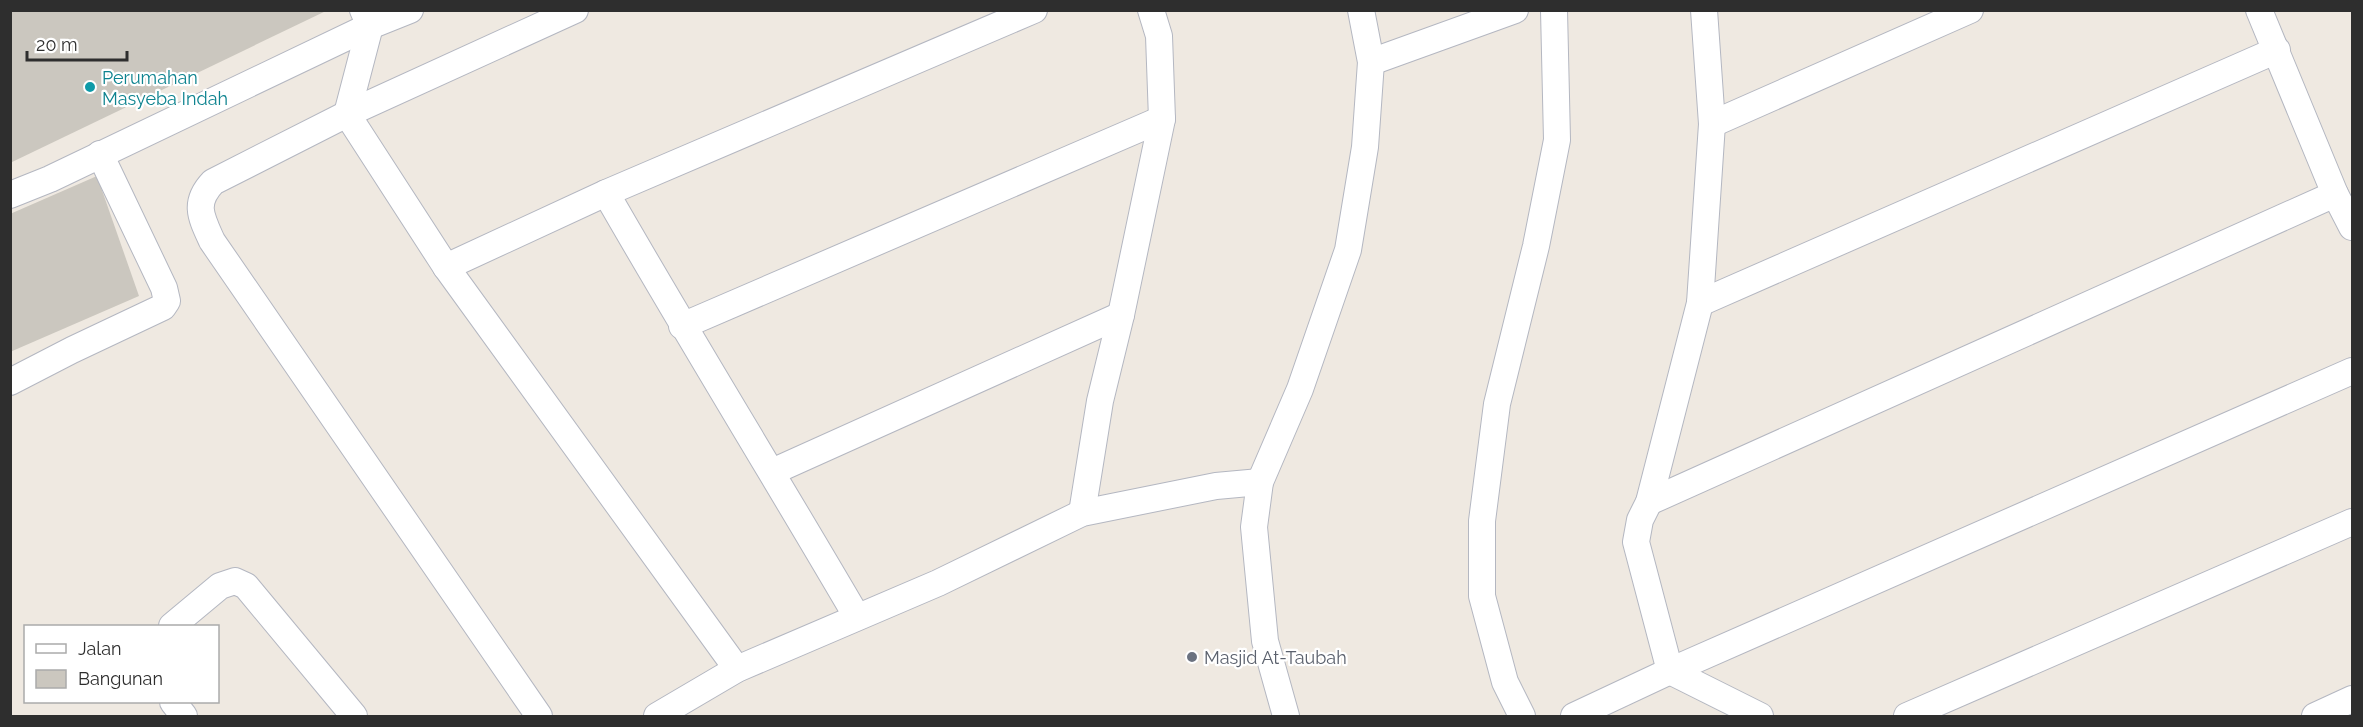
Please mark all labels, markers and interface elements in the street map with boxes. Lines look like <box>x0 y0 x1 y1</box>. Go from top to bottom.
scale bar <box>27 24 128 62</box>
text: 20 m <box>36 34 78 55</box>
place label: Perumahan Masyeba Indah <box>102 67 228 109</box>
marker: Perumahan Masyeba Indah <box>83 80 97 94</box>
legend <box>24 625 219 703</box>
text: Jalan <box>78 638 122 659</box>
place label: Masjid At-Taubah <box>1204 647 1347 668</box>
marker: Masjid At-Taubah <box>1185 650 1199 664</box>
text: Bangunan <box>78 668 163 689</box>

